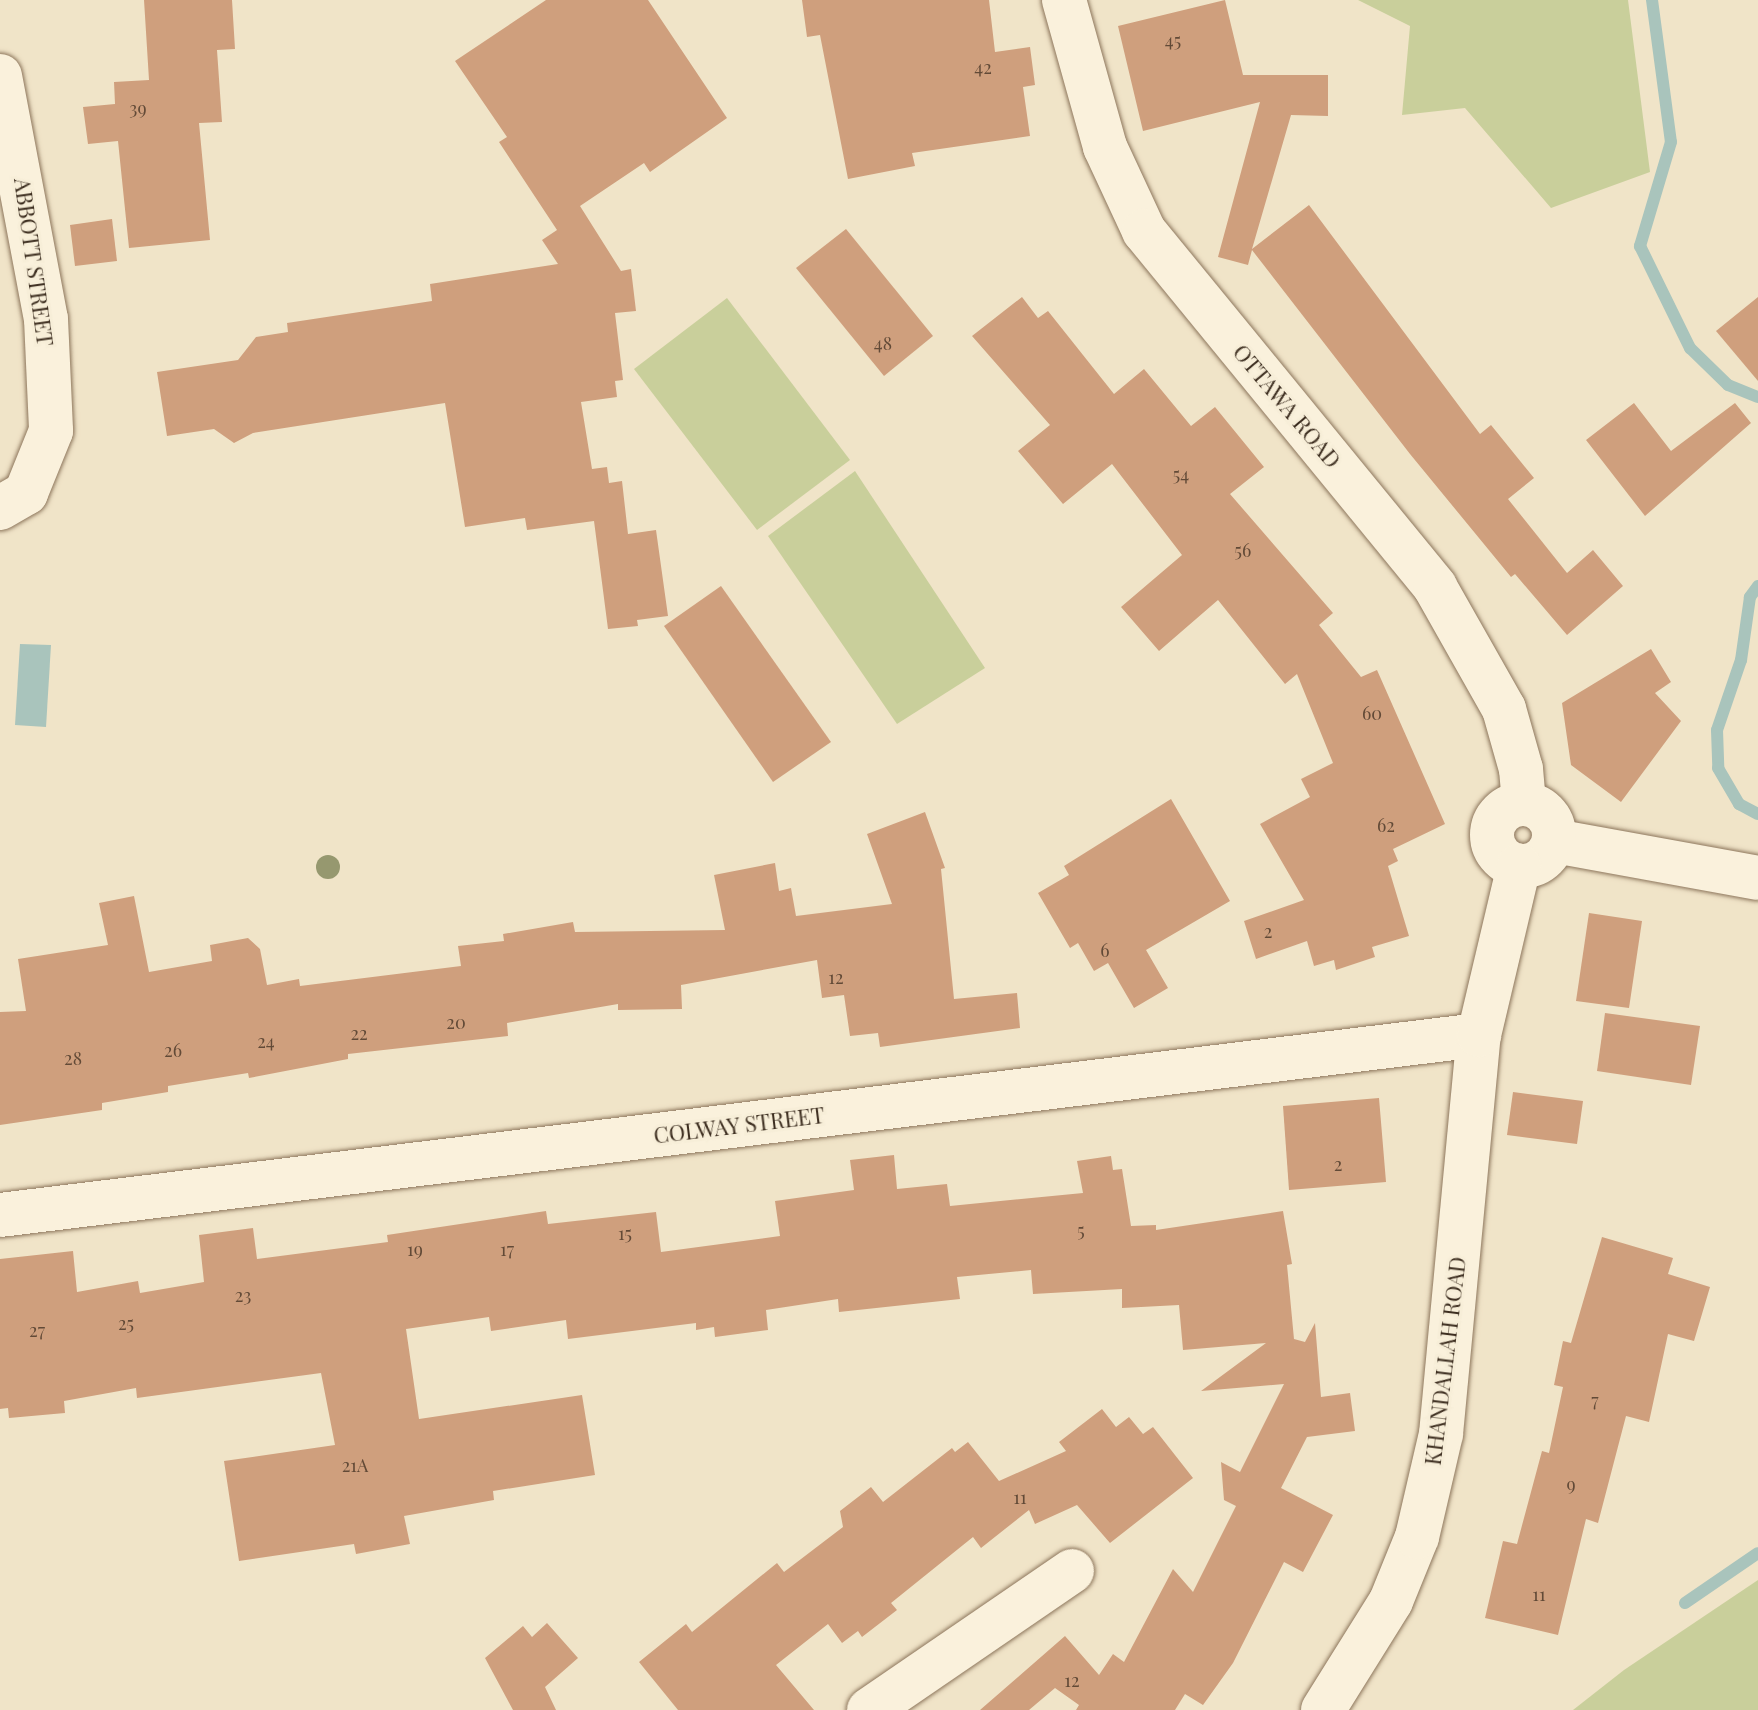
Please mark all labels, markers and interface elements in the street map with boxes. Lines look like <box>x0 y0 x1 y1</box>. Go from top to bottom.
house number: 45 <box>1165 29 1181 51</box>
house number: 42 <box>974 56 992 78</box>
house number: 39 <box>129 97 147 119</box>
street label: ABBOTT STREET <box>9 176 59 348</box>
house number: 48 <box>874 332 892 354</box>
street label: OTTAWA ROAD <box>1228 339 1346 473</box>
house number: 54 <box>1173 463 1189 485</box>
house number: 56 <box>1235 539 1251 561</box>
house number: 60 <box>1362 702 1382 724</box>
house number: 62 <box>1377 814 1395 836</box>
house number: 2 <box>1264 920 1272 942</box>
house number: 6 <box>1100 939 1110 961</box>
house number: 12 <box>828 966 844 988</box>
house number: 20 <box>446 1011 466 1033</box>
house number: 22 <box>350 1022 368 1044</box>
house number: 24 <box>257 1030 275 1052</box>
house number: 26 <box>164 1039 182 1061</box>
house number: 28 <box>64 1047 82 1069</box>
street label: COLWAY STREET <box>652 1101 826 1149</box>
house number: 2 <box>1334 1153 1342 1175</box>
house number: 5 <box>1077 1219 1085 1241</box>
house number: 15 <box>618 1222 632 1244</box>
house number: 19 <box>407 1238 423 1260</box>
house number: 17 <box>500 1238 514 1260</box>
street label: KHANDALLAH ROAD <box>1419 1255 1471 1467</box>
house number: 23 <box>235 1284 251 1306</box>
house number: 25 <box>118 1312 134 1334</box>
house number: 27 <box>29 1319 45 1341</box>
house number: 7 <box>1591 1389 1599 1411</box>
house number: 21A <box>342 1454 368 1476</box>
house number: 9 <box>1566 1473 1576 1495</box>
house number: 11 <box>1013 1486 1027 1508</box>
house number: 11 <box>1532 1583 1546 1605</box>
house number: 12 <box>1064 1669 1080 1691</box>

